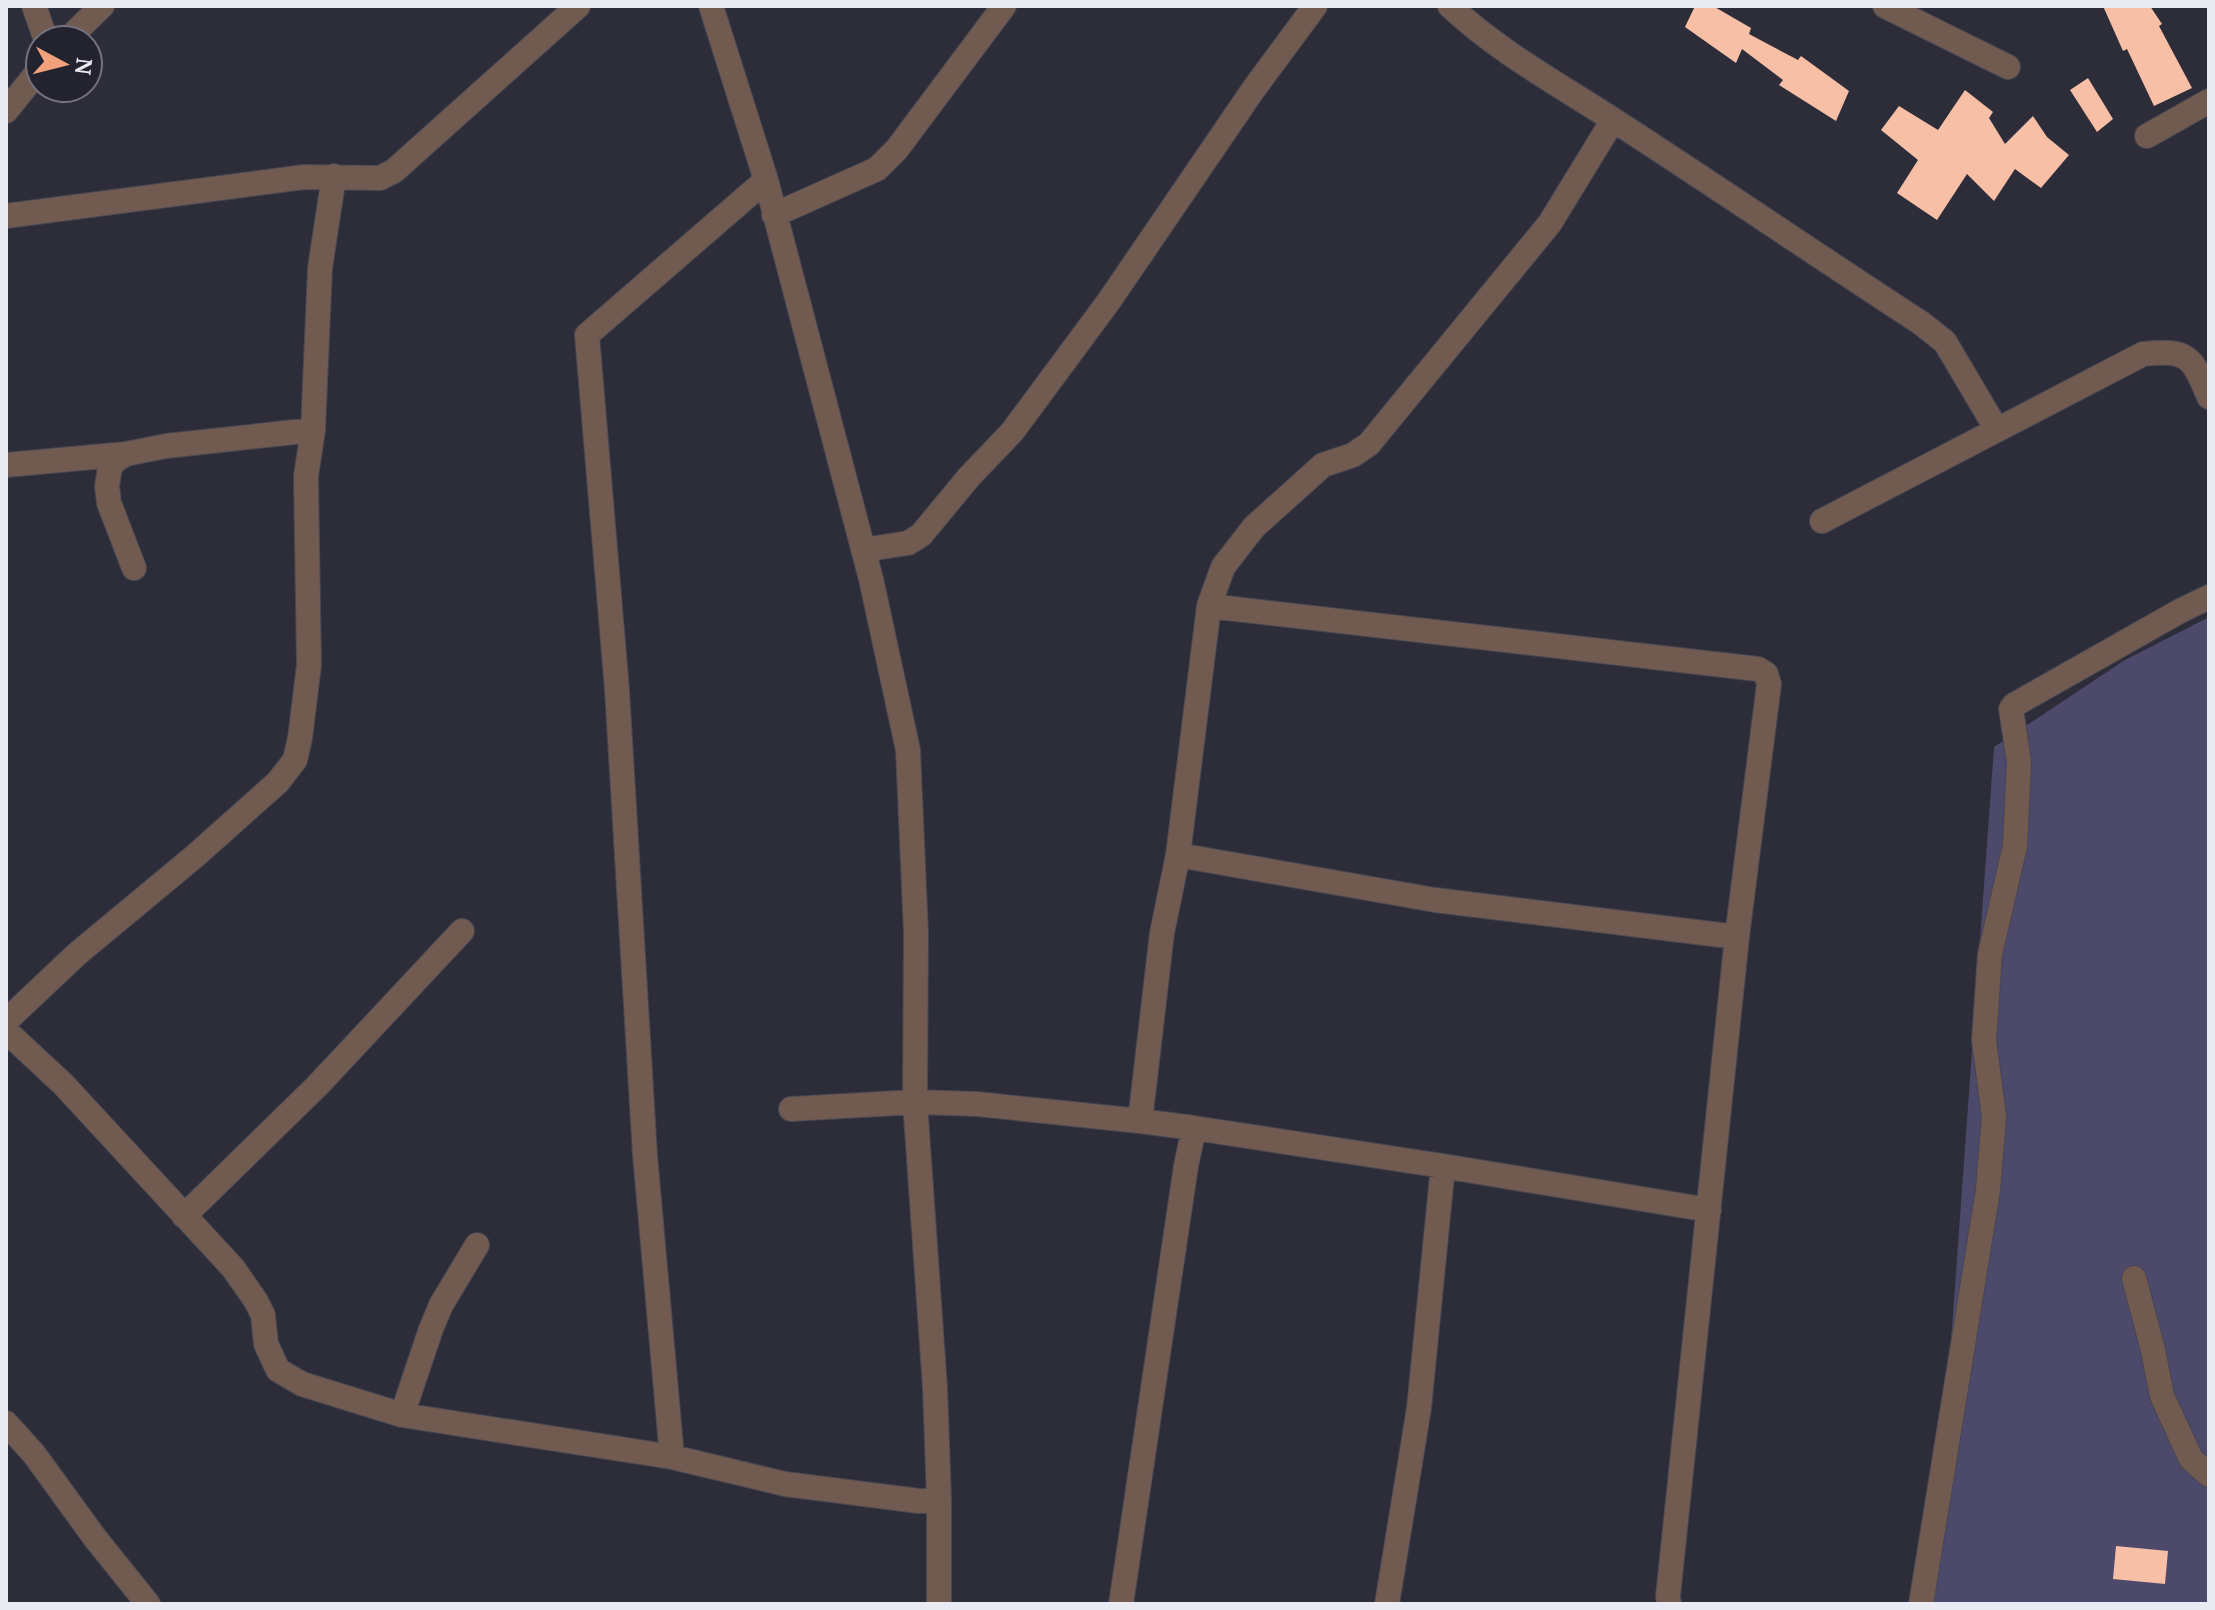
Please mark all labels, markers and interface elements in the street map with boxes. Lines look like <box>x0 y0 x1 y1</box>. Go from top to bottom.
north arrow <box>24 24 104 104</box>
text: N <box>69 56 100 77</box>

